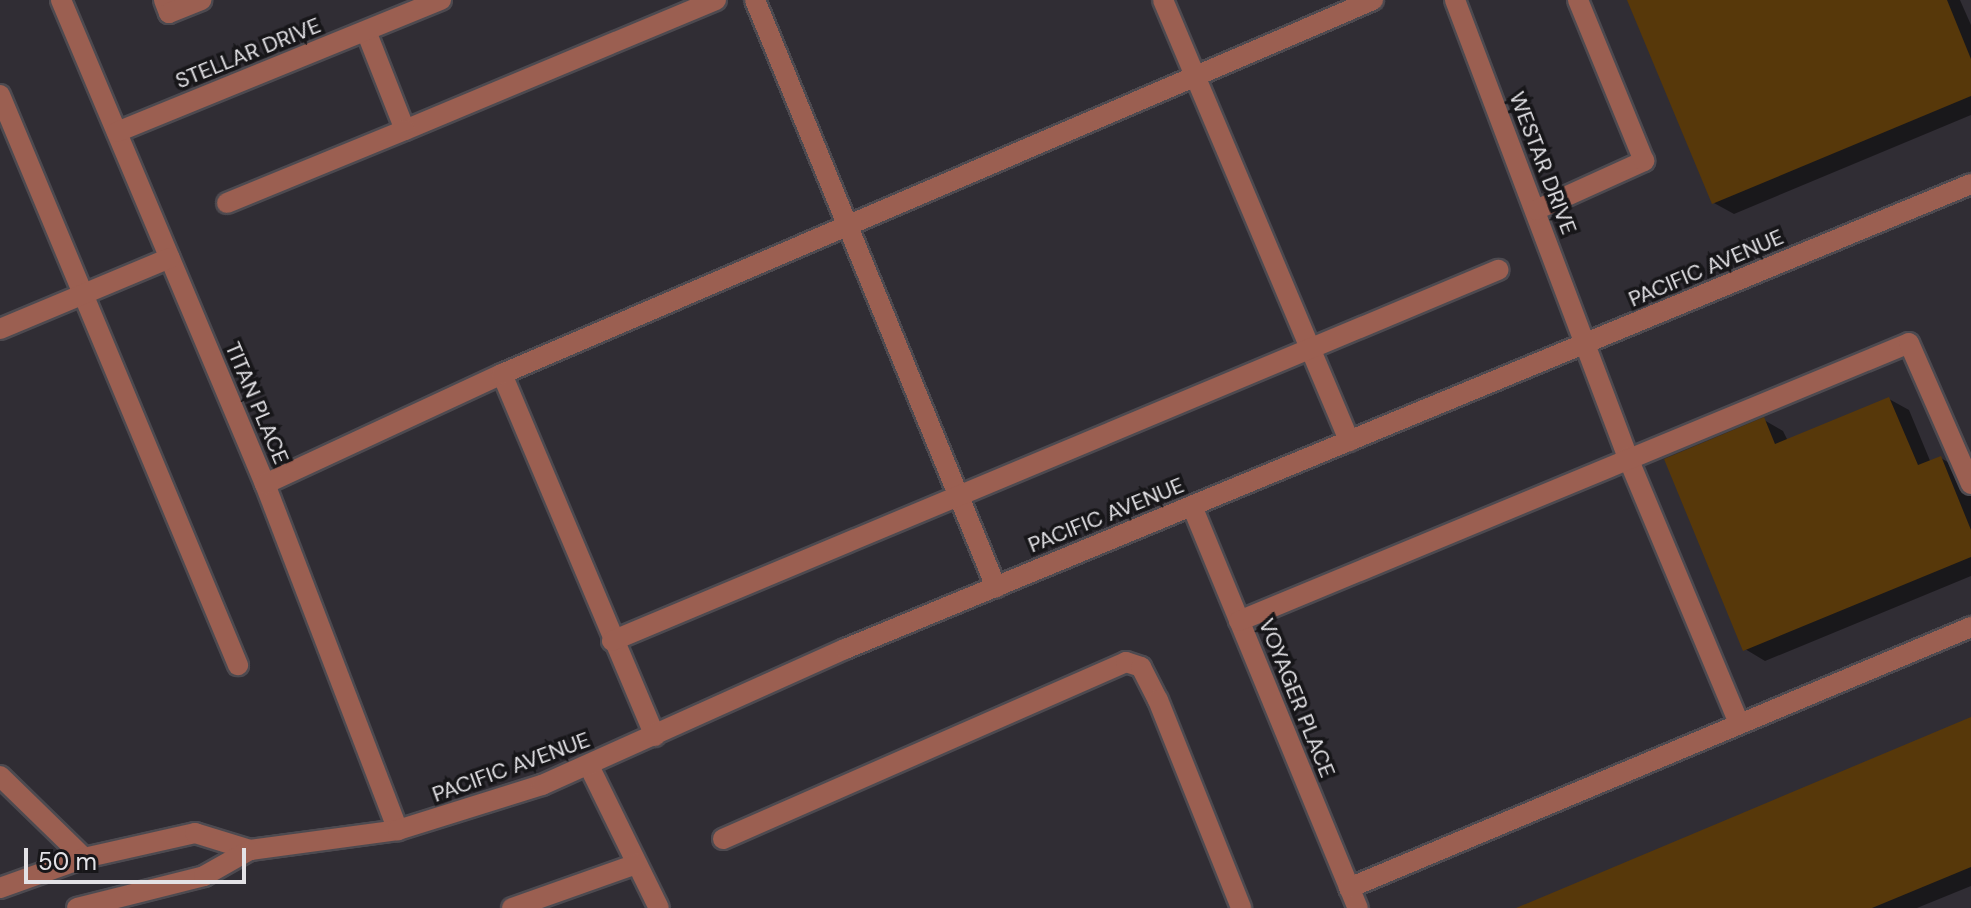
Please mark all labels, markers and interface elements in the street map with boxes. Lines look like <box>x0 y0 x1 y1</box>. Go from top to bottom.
street label: STELLAR DRIVE <box>171 12 325 94</box>
street label: WESTAR DRIVE <box>1504 88 1582 238</box>
street label: PACIFIC AVENUE <box>1625 223 1787 313</box>
street label: TITAN PLACE <box>219 338 295 468</box>
street label: PACIFIC AVENUE <box>1024 472 1188 558</box>
street label: VOYAGER PLACE <box>1253 615 1341 781</box>
street label: PACIFIC AVENUE <box>429 726 593 808</box>
scale bar <box>28 832 250 882</box>
text: 50 m <box>38 846 97 877</box>

